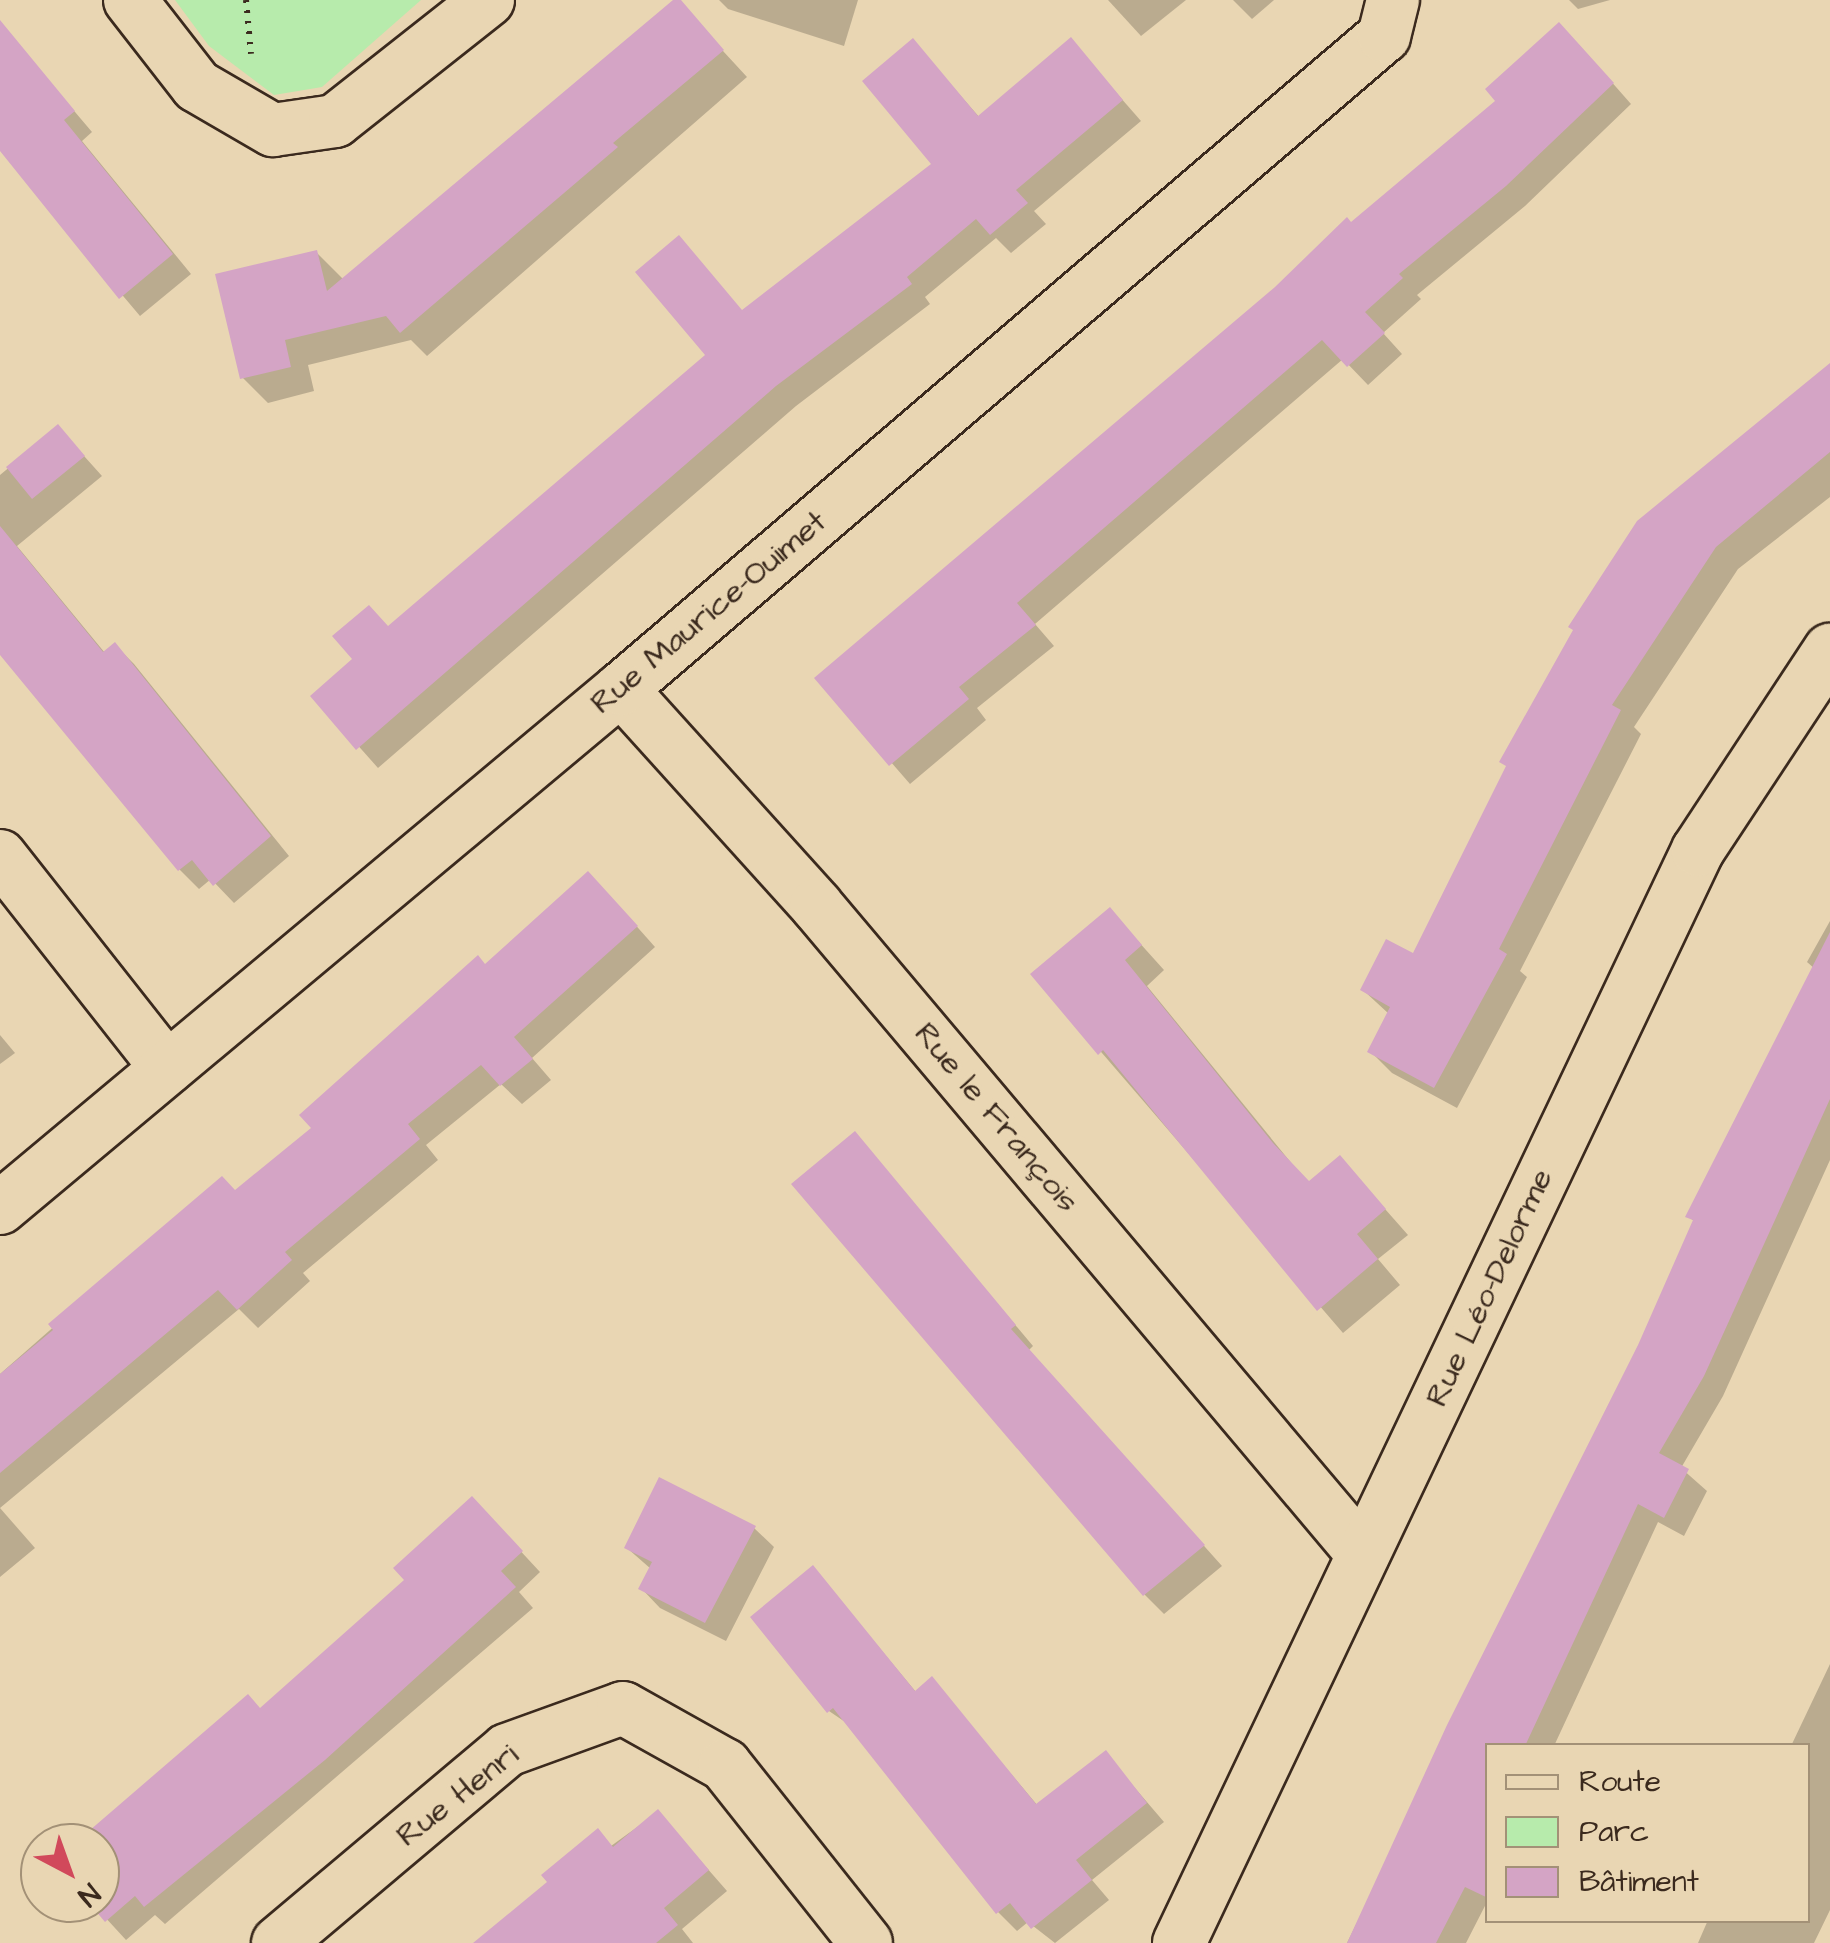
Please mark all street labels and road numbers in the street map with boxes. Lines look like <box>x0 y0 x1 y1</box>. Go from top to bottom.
street label: Rue Maurice-Ouimet <box>583 503 835 723</box>
street label: Rue le François <box>906 1015 1086 1221</box>
street label: Rue Léo-Delorme <box>1418 1163 1562 1413</box>
street label: Rue Henri <box>389 1736 527 1856</box>

